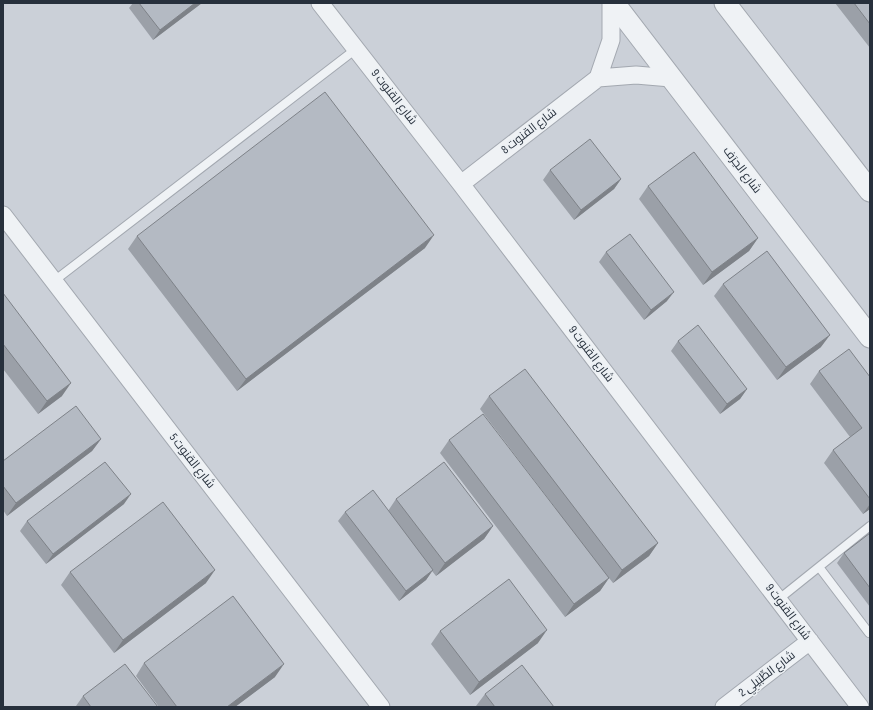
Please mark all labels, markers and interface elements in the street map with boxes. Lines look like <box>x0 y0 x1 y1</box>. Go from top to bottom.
street label: شارع القنوت 9 <box>368 66 420 128</box>
street label: شارع القنوت 8 <box>498 105 560 157</box>
street label: شارع الحِرَف <box>719 144 765 196</box>
street label: شارع القنوت 9 <box>565 323 617 385</box>
street label: شارع القنوت 5 <box>166 430 218 492</box>
street label: شارع القنوت 9 <box>762 581 814 643</box>
street label: شارع الطِّبَيلِي 2 <box>736 648 800 702</box>

